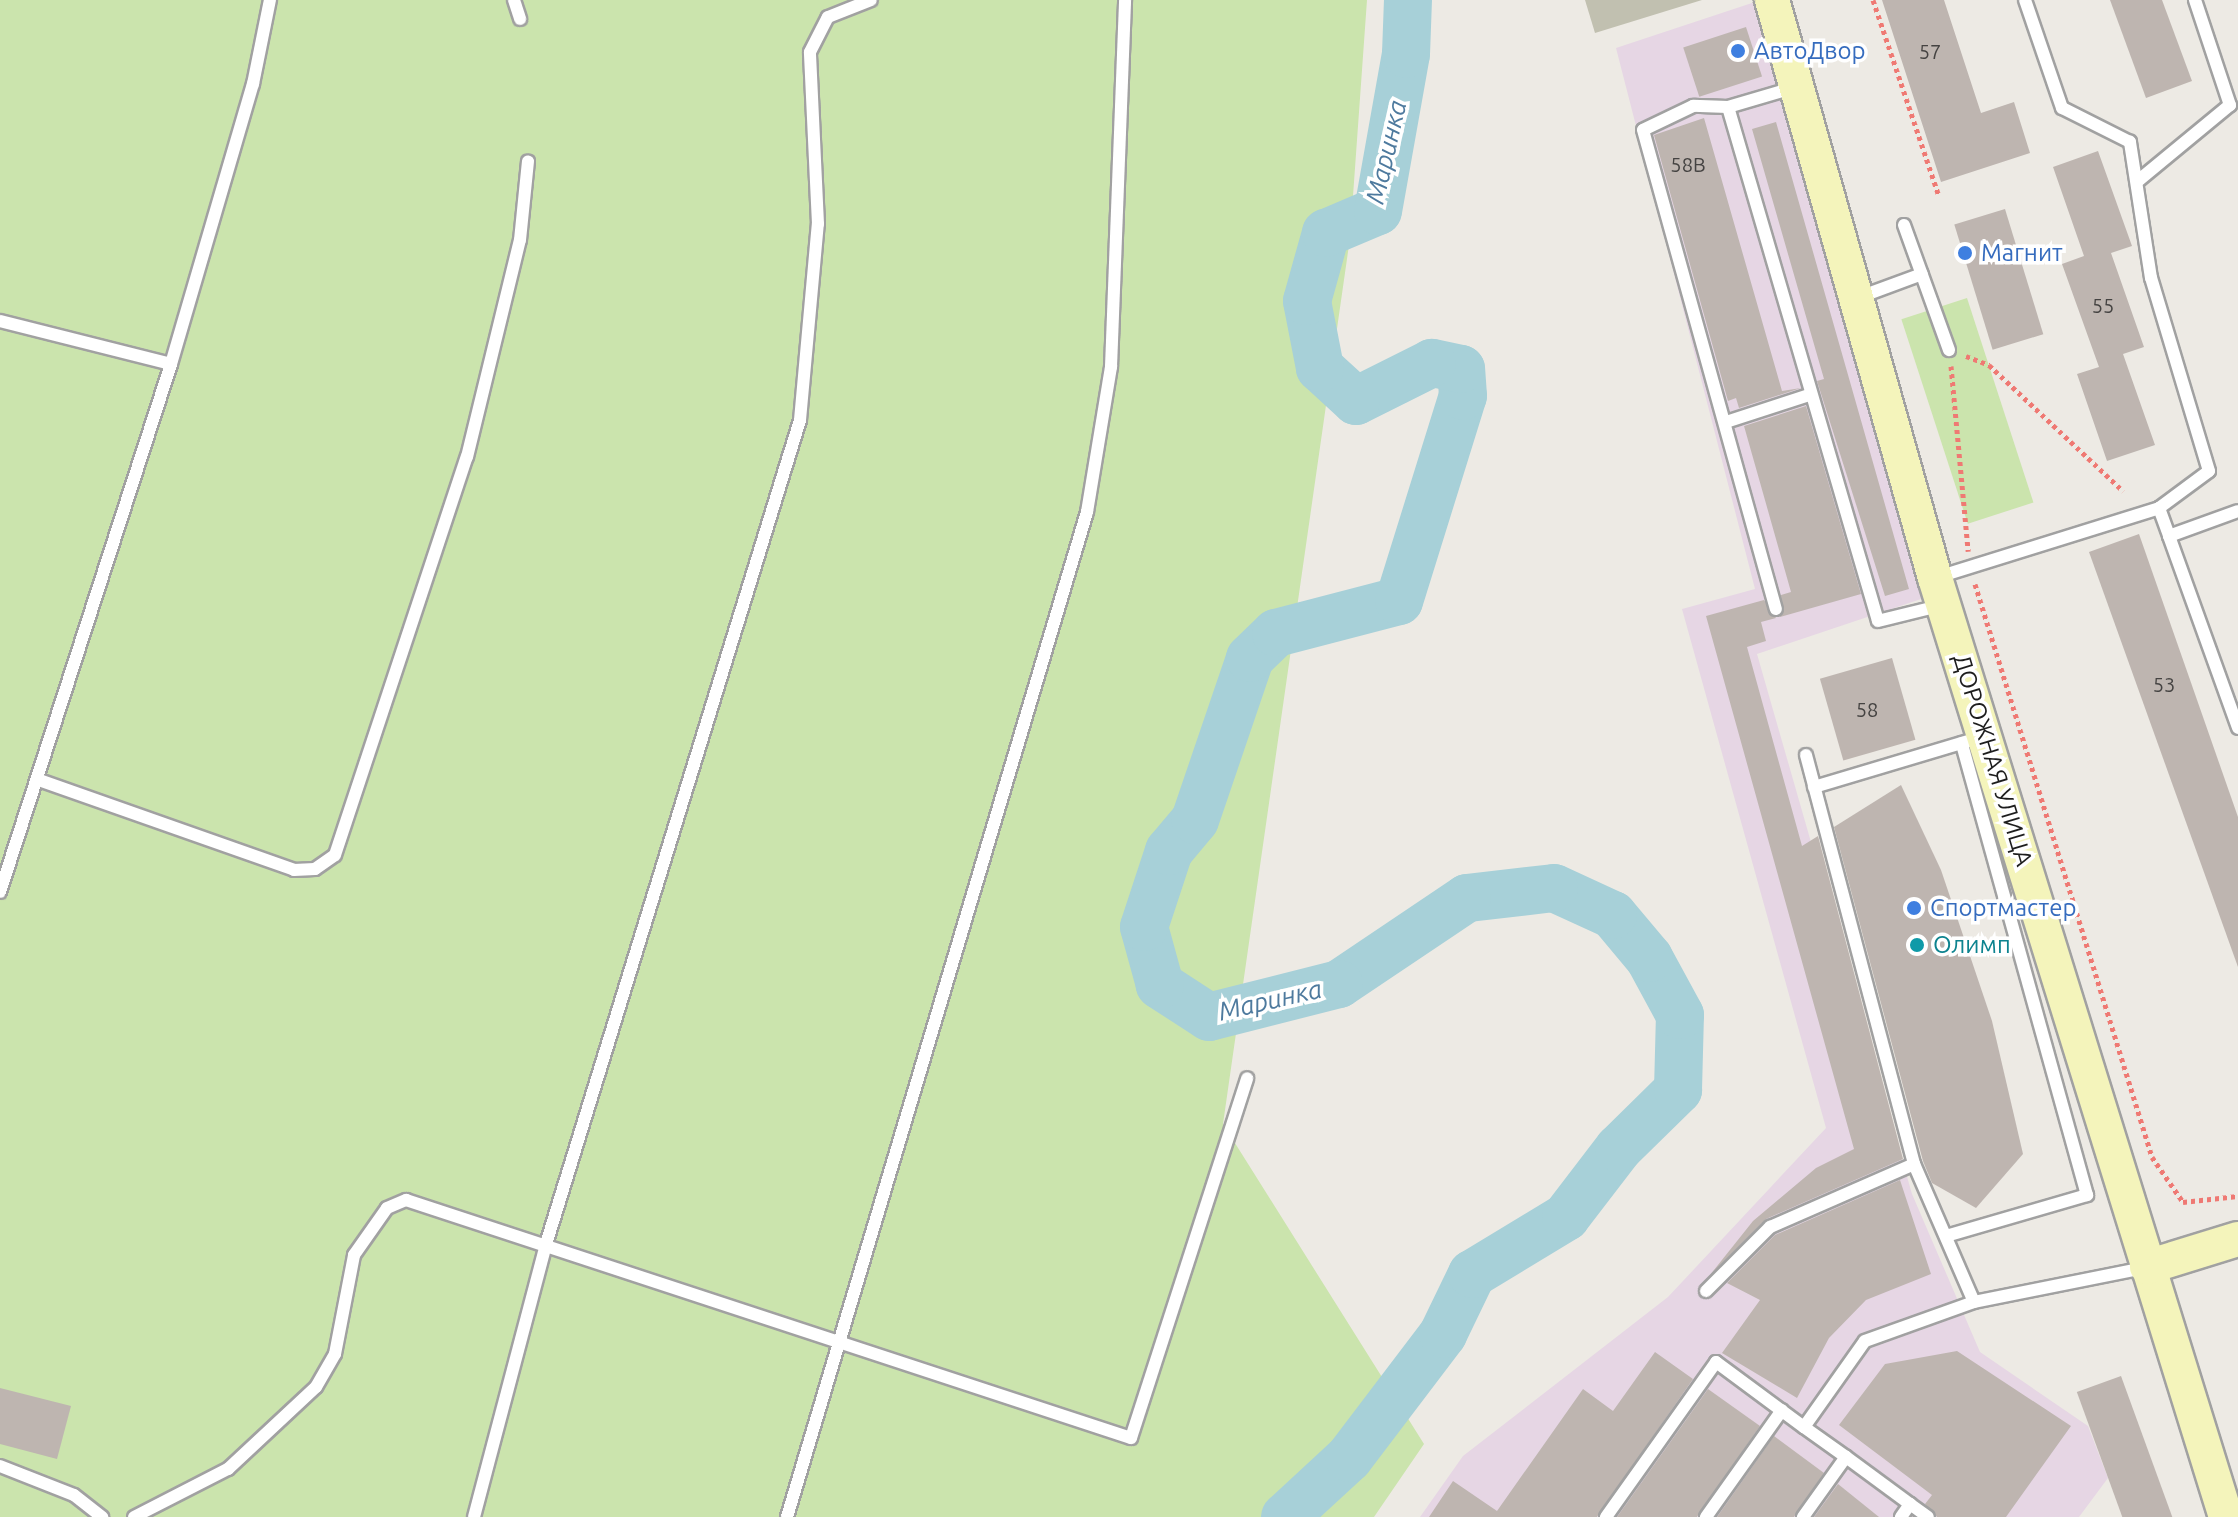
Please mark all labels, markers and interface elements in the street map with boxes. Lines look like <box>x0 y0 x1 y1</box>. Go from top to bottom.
place label: АвтоДвор <box>1754 37 1866 65</box>
house number: 57 <box>1919 39 1941 63</box>
marker: АвтоДвор <box>1729 42 1747 60</box>
water label: Маринка <box>1359 97 1413 207</box>
house number: 58В <box>1670 152 1706 176</box>
place label: Магнит <box>1981 239 2063 267</box>
marker: Магнит <box>1956 244 1974 262</box>
house number: 55 <box>2092 293 2114 317</box>
street label: ДОРОЖНАЯ УЛИЦА <box>1947 650 2039 870</box>
house number: 53 <box>2153 672 2175 696</box>
house number: 58 <box>1856 697 1878 721</box>
place label: Спортмастер <box>1930 894 2076 922</box>
marker: Спортмастер <box>1905 899 1923 917</box>
place label: Олимп <box>1933 931 2011 959</box>
marker: Олимп <box>1908 936 1926 954</box>
water label: Маринка <box>1215 973 1325 1027</box>

